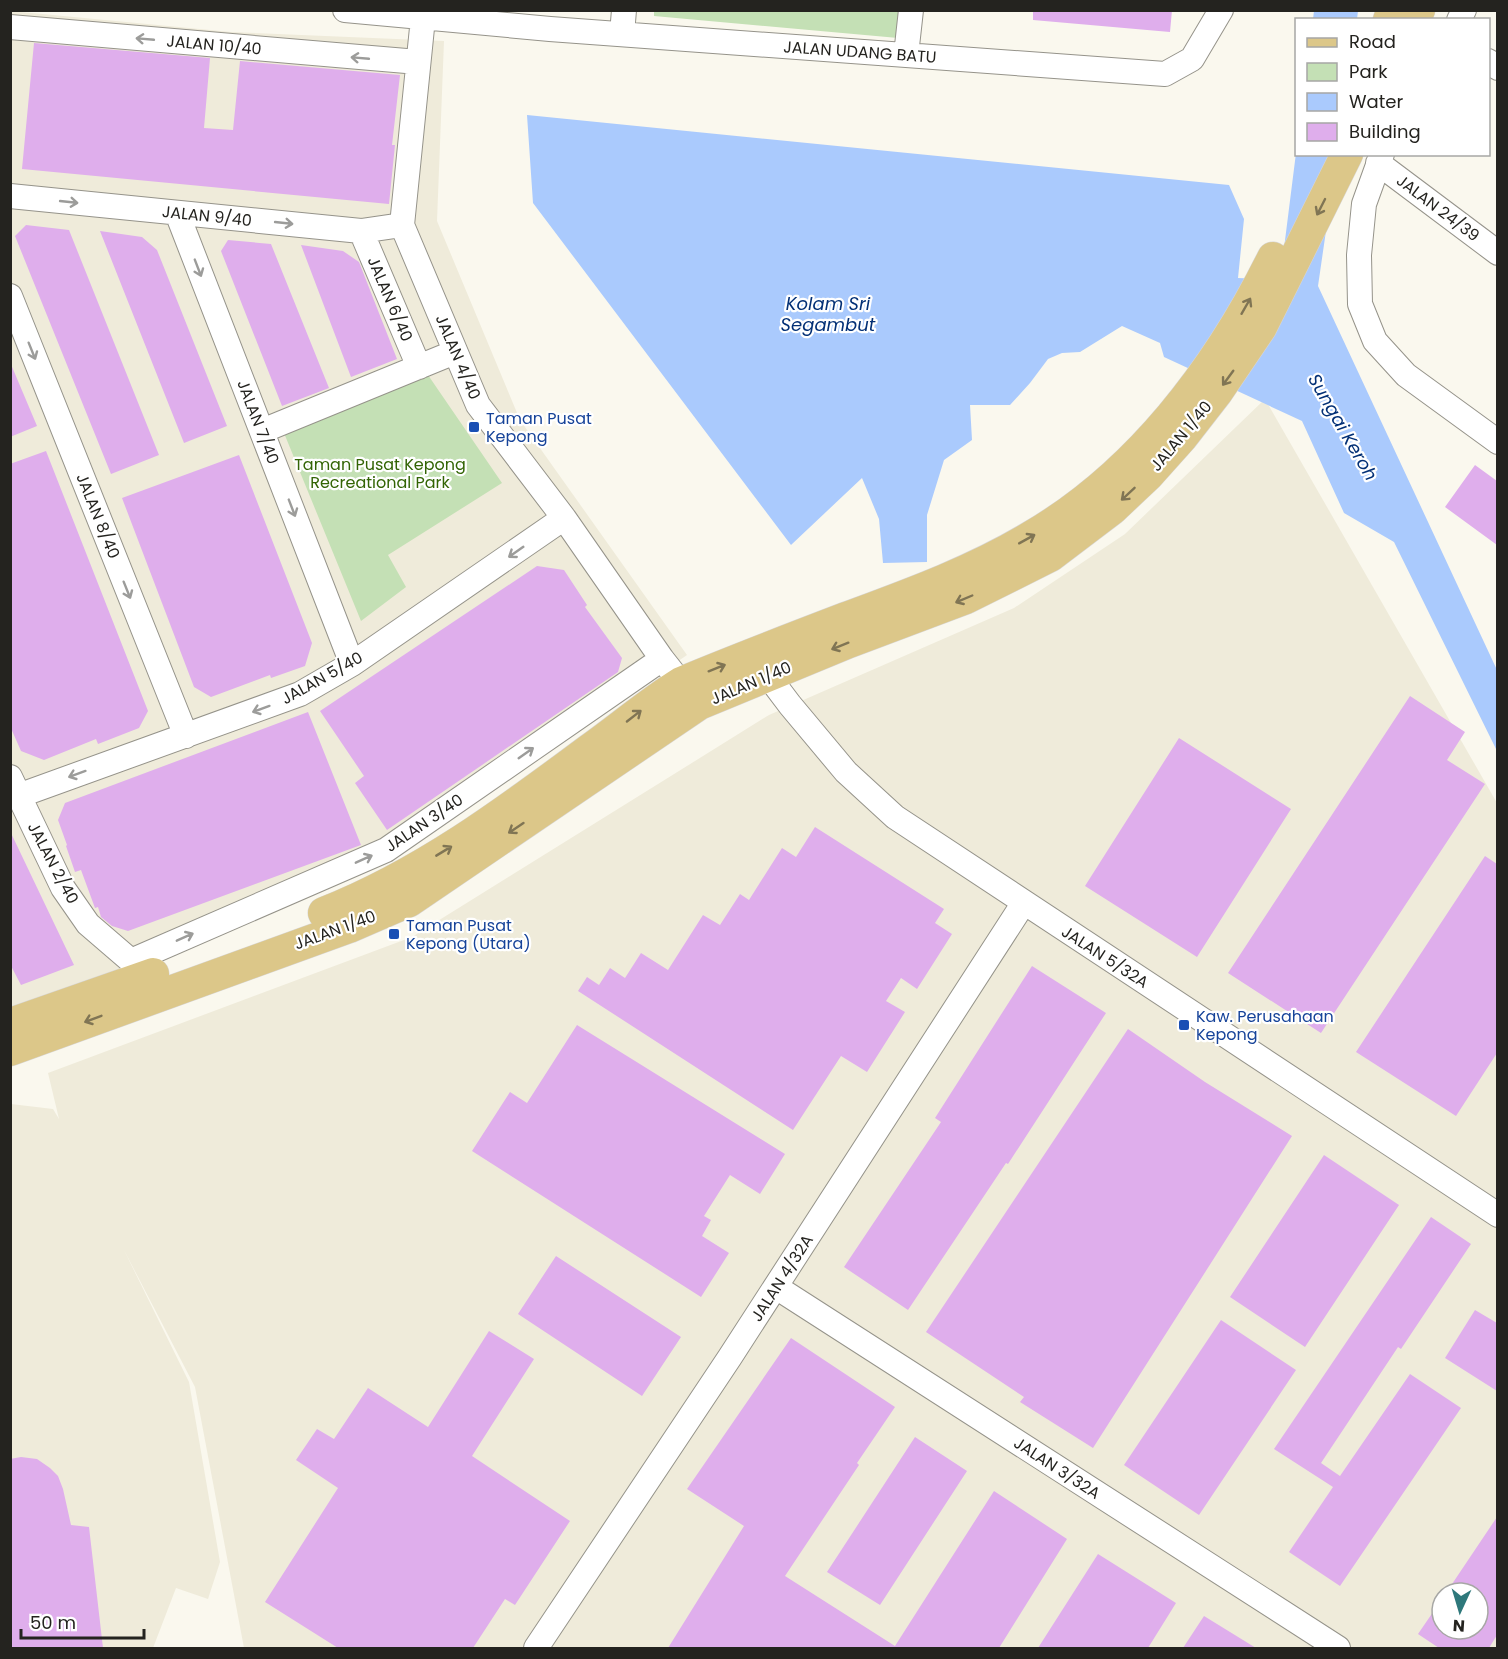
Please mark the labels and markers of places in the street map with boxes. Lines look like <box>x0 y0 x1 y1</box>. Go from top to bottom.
place label: Taman Pusat Kepong <box>486 407 592 448</box>
marker: Taman Pusat Kepong <box>467 420 481 434</box>
place label: Taman Pusat Kepong (Utara) <box>406 914 531 955</box>
marker: Taman Pusat Kepong (Utara) <box>387 927 401 941</box>
place label: Kaw. Perusahaan Kepong <box>1196 1005 1334 1046</box>
marker: Kaw. Perusahaan Kepong <box>1177 1018 1191 1032</box>

